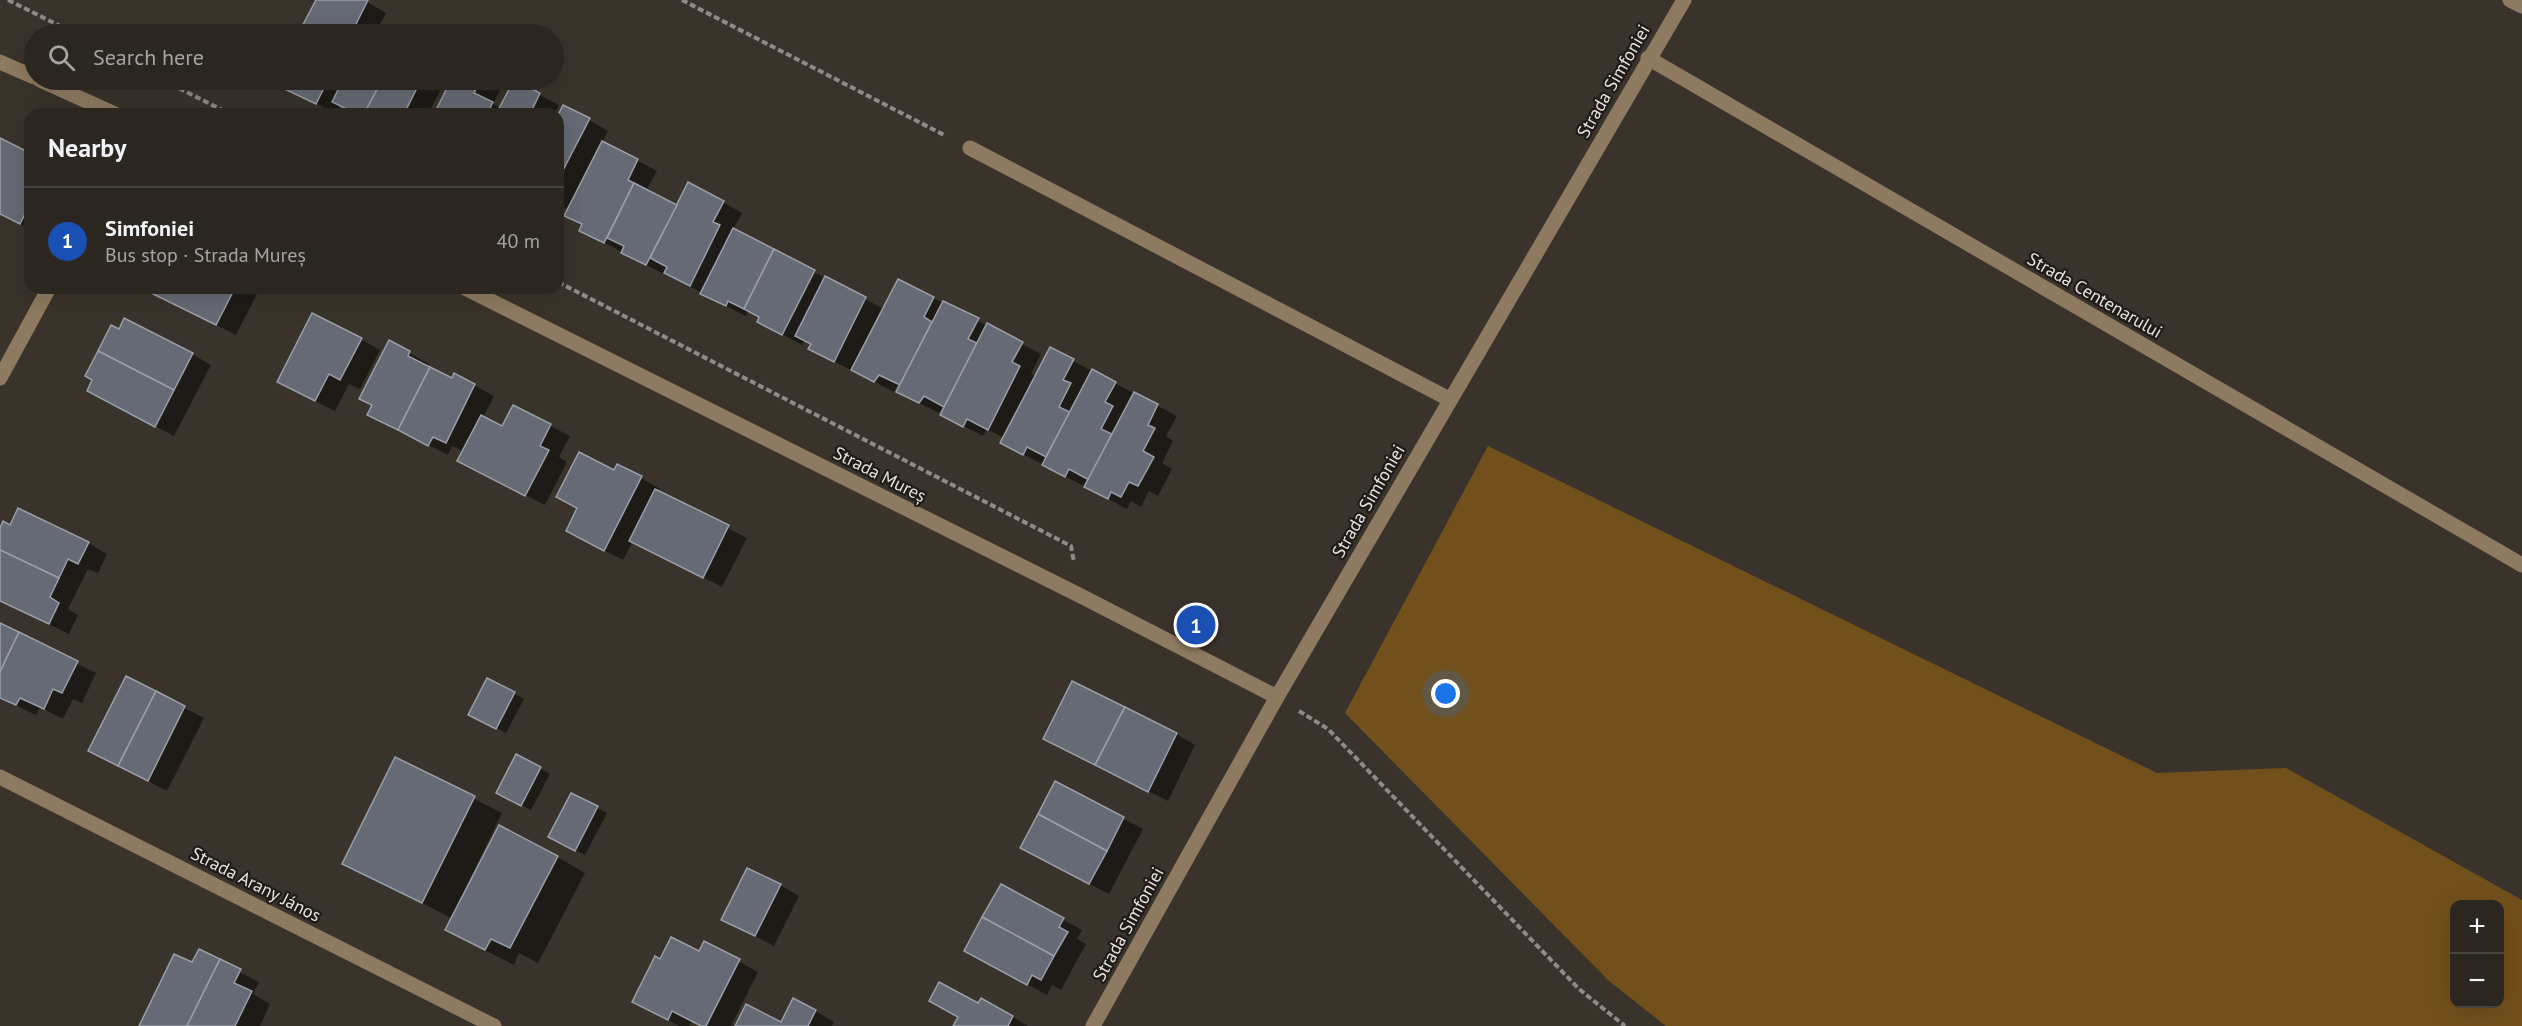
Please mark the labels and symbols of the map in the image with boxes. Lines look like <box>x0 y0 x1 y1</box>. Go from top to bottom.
street label: Strada Simfoniei <box>1571 20 1655 142</box>
street label: Strada Centenarului <box>2023 247 2167 343</box>
street label: Strada Simfoniei <box>1326 440 1410 562</box>
street label: Strada Mureș <box>830 441 930 507</box>
pin: 1 <box>1176 602 1216 648</box>
your location <box>1431 679 1460 708</box>
street label: Strada Arany János <box>187 841 325 927</box>
street label: Strada Simfoniei <box>1087 863 1169 985</box>

